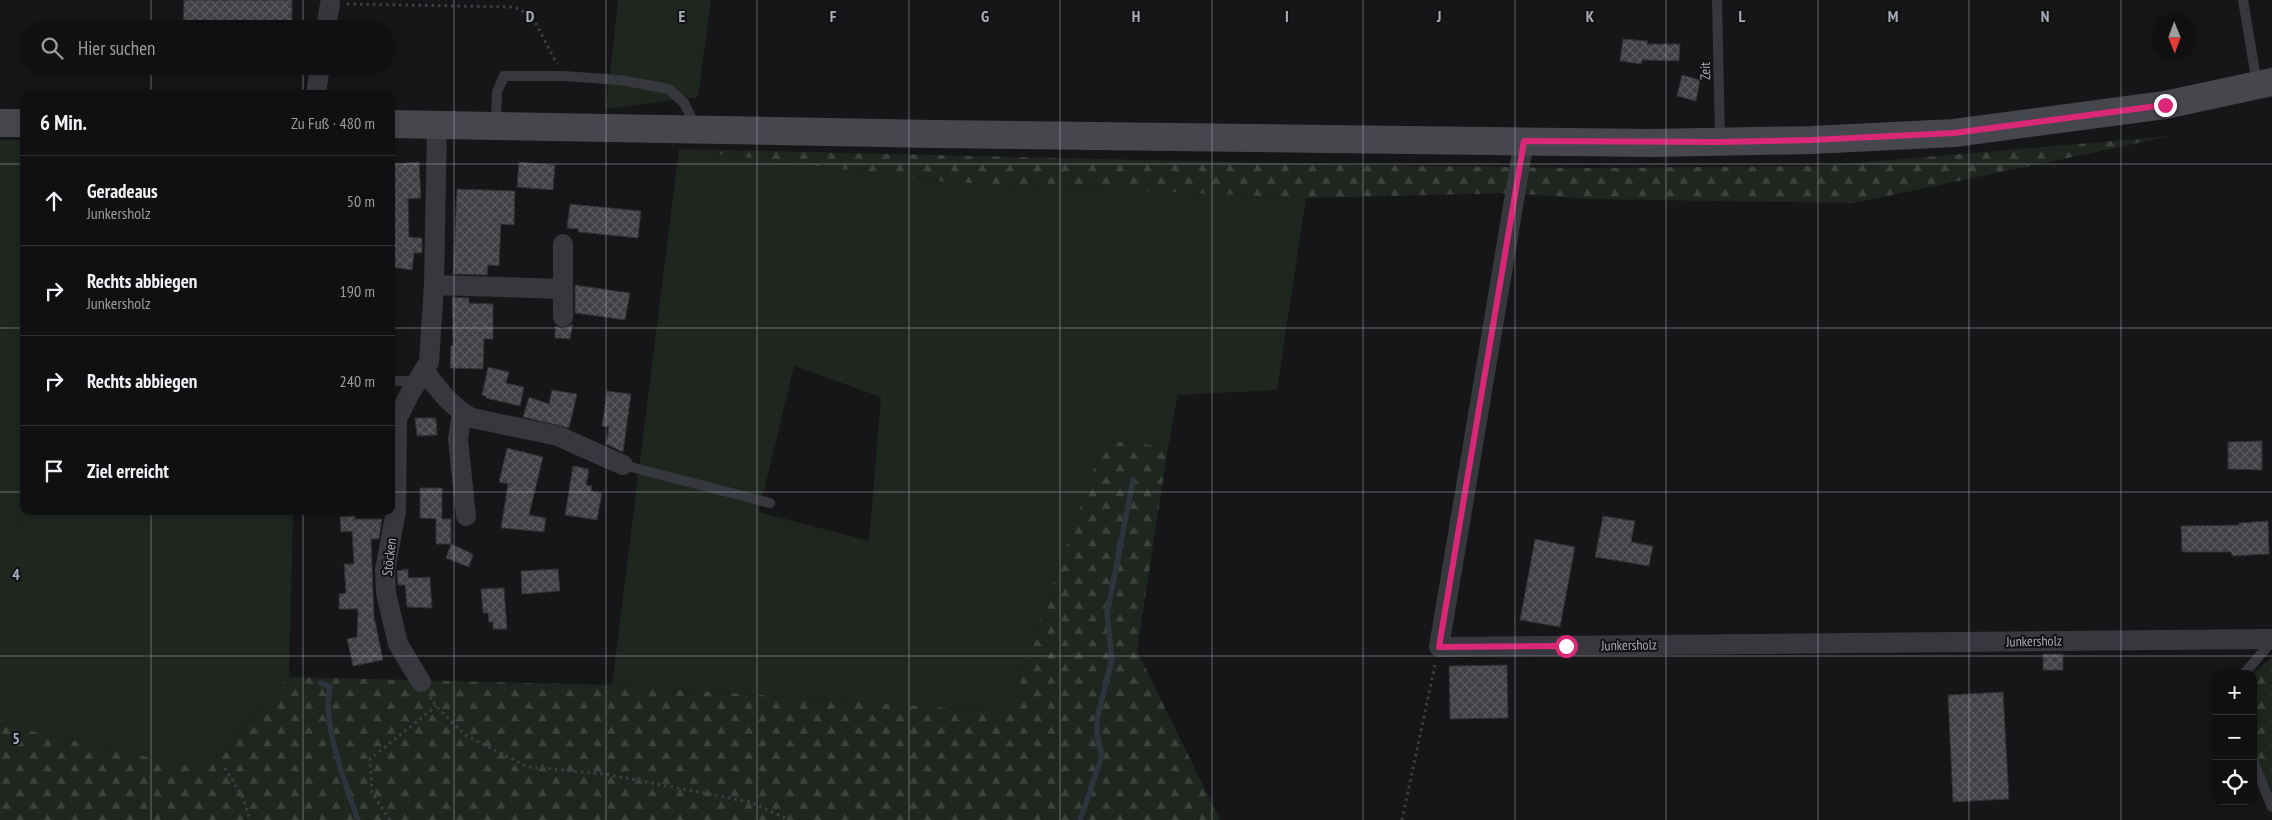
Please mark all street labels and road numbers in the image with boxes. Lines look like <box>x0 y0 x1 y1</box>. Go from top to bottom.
street label: Zeit <box>1696 62 1714 80</box>
street label: Stöcken <box>378 537 400 577</box>
street label: Junkersholz <box>2005 632 2062 651</box>
street label: Junkersholz <box>1600 636 1657 655</box>

